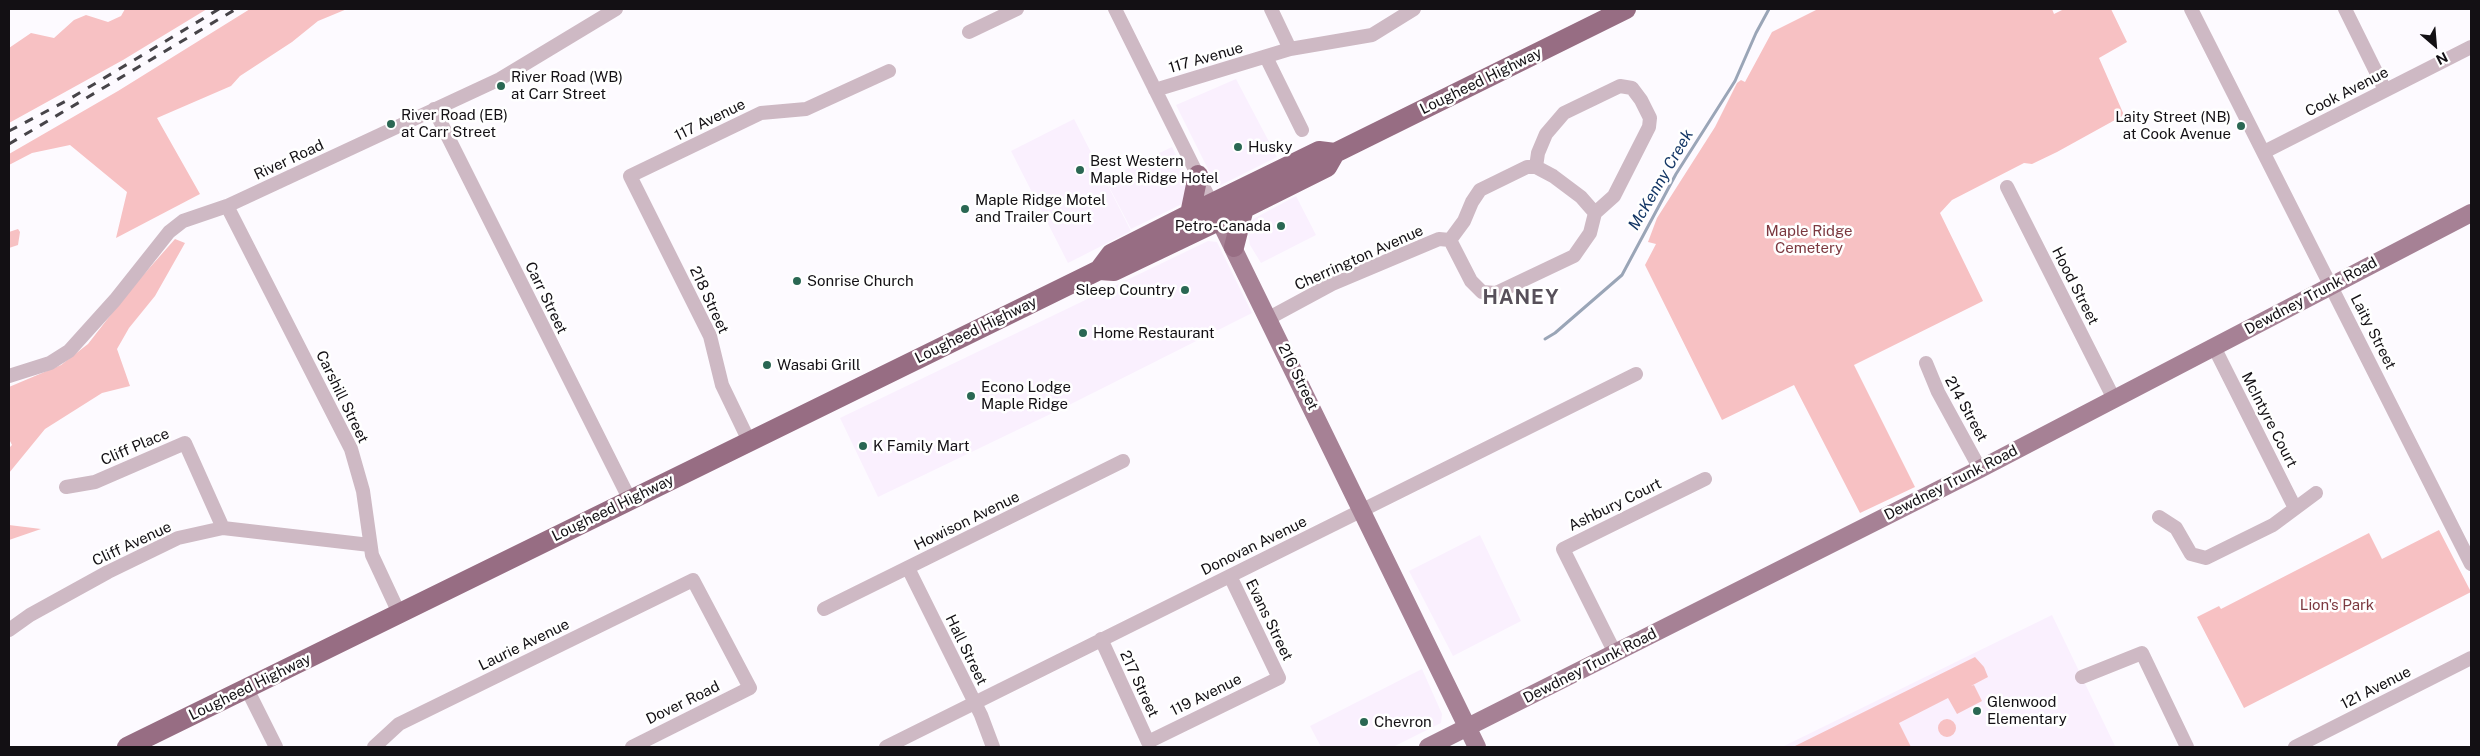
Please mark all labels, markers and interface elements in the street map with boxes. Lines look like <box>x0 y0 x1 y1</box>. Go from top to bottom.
north arrow <box>2410 20 2460 70</box>
street label: 117 Avenue <box>1167 39 1245 77</box>
street label: Lougheed Highway <box>1417 44 1545 118</box>
text: N <box>2433 49 2450 68</box>
street label: Cook Avenue <box>2302 63 2392 121</box>
place label: River Road (WB) at Carr Street <box>511 68 623 103</box>
marker: River Road (WB) at Carr Street <box>495 80 507 92</box>
street label: 117 Avenue <box>672 95 748 145</box>
place label: River Road (EB) at Carr Street <box>401 106 508 141</box>
place label: Laity Street (NB) at Cook Avenue <box>2115 108 2231 143</box>
marker: River Road (EB) at Carr Street <box>385 118 397 130</box>
marker: Laity Street (NB) at Cook Avenue <box>2235 120 2247 132</box>
water label: McKenny Creek <box>1624 126 1698 234</box>
street label: River Road <box>251 136 327 184</box>
place label: Husky <box>1248 138 1292 156</box>
marker: Husky <box>1232 141 1244 153</box>
place label: Best Western Maple Ridge Hotel <box>1090 152 1219 187</box>
marker: Best Western Maple Ridge Hotel <box>1074 164 1086 176</box>
place label: Maple Ridge Motel and Trailer Court <box>975 191 1106 226</box>
marker: Maple Ridge Motel and Trailer Court <box>959 203 971 215</box>
place label: Petro-Canada <box>1175 217 1271 235</box>
marker: Petro-Canada <box>1275 220 1287 232</box>
street label: Cherrington Avenue <box>1292 222 1426 294</box>
park label: Maple Ridge Cemetery <box>1765 222 1853 257</box>
street label: Hood Street <box>2048 244 2102 328</box>
street label: Dewdney Trunk Road <box>2242 253 2380 339</box>
street label: Carr Street <box>521 259 571 337</box>
street label: 218 Street <box>686 263 732 337</box>
place label: Sonrise Church <box>807 272 914 290</box>
marker: Sonrise Church <box>791 275 803 287</box>
place label: Sleep Country <box>1075 281 1175 299</box>
marker: Sleep Country <box>1179 284 1191 296</box>
district label: HANEY <box>1482 286 1560 310</box>
street label: Laity Street <box>2346 291 2400 373</box>
street label: Lougheed Highway <box>912 293 1040 367</box>
place label: Home Restaurant <box>1093 324 1215 342</box>
marker: Home Restaurant <box>1077 327 1089 339</box>
street label: 216 Street <box>1274 341 1322 413</box>
street label: Carshill Street <box>312 348 372 446</box>
place label: Wasabi Grill <box>777 356 861 374</box>
marker: Wasabi Grill <box>761 359 773 371</box>
street label: McIntyre Court <box>2237 369 2301 471</box>
street label: 214 Street <box>1941 373 1991 445</box>
place label: Econo Lodge Maple Ridge <box>981 378 1071 413</box>
marker: Econo Lodge Maple Ridge <box>965 390 977 402</box>
street label: Cliff Place <box>98 425 172 469</box>
place label: K Family Mart <box>873 437 970 455</box>
marker: K Family Mart <box>857 440 869 452</box>
street label: Dewdney Trunk Road <box>1881 442 2021 524</box>
street label: Lougheed Highway <box>549 471 677 545</box>
street label: Ashbury Court <box>1566 475 1664 535</box>
street label: Howison Avenue <box>911 488 1023 554</box>
street label: Donovan Avenue <box>1198 513 1310 579</box>
street label: Cliff Avenue <box>90 518 174 570</box>
street label: Evans Street <box>1242 576 1296 664</box>
park label: Lion's Park <box>2300 596 2374 614</box>
street label: Hall Street <box>941 612 991 688</box>
street label: Laurie Avenue <box>476 615 572 675</box>
street label: Dewdney Trunk Road <box>1520 625 1660 707</box>
street label: 217 Street <box>1116 648 1162 720</box>
street label: Lougheed Highway <box>186 650 314 724</box>
street label: 121 Avenue <box>2338 663 2414 713</box>
street label: 119 Avenue <box>1168 670 1244 720</box>
street label: Dover Road <box>643 677 723 729</box>
place label: Glenwood Elementary <box>1987 693 2067 728</box>
marker: Glenwood Elementary <box>1971 705 1983 717</box>
place label: Chevron <box>1374 713 1432 731</box>
marker: Chevron <box>1358 716 1370 728</box>

